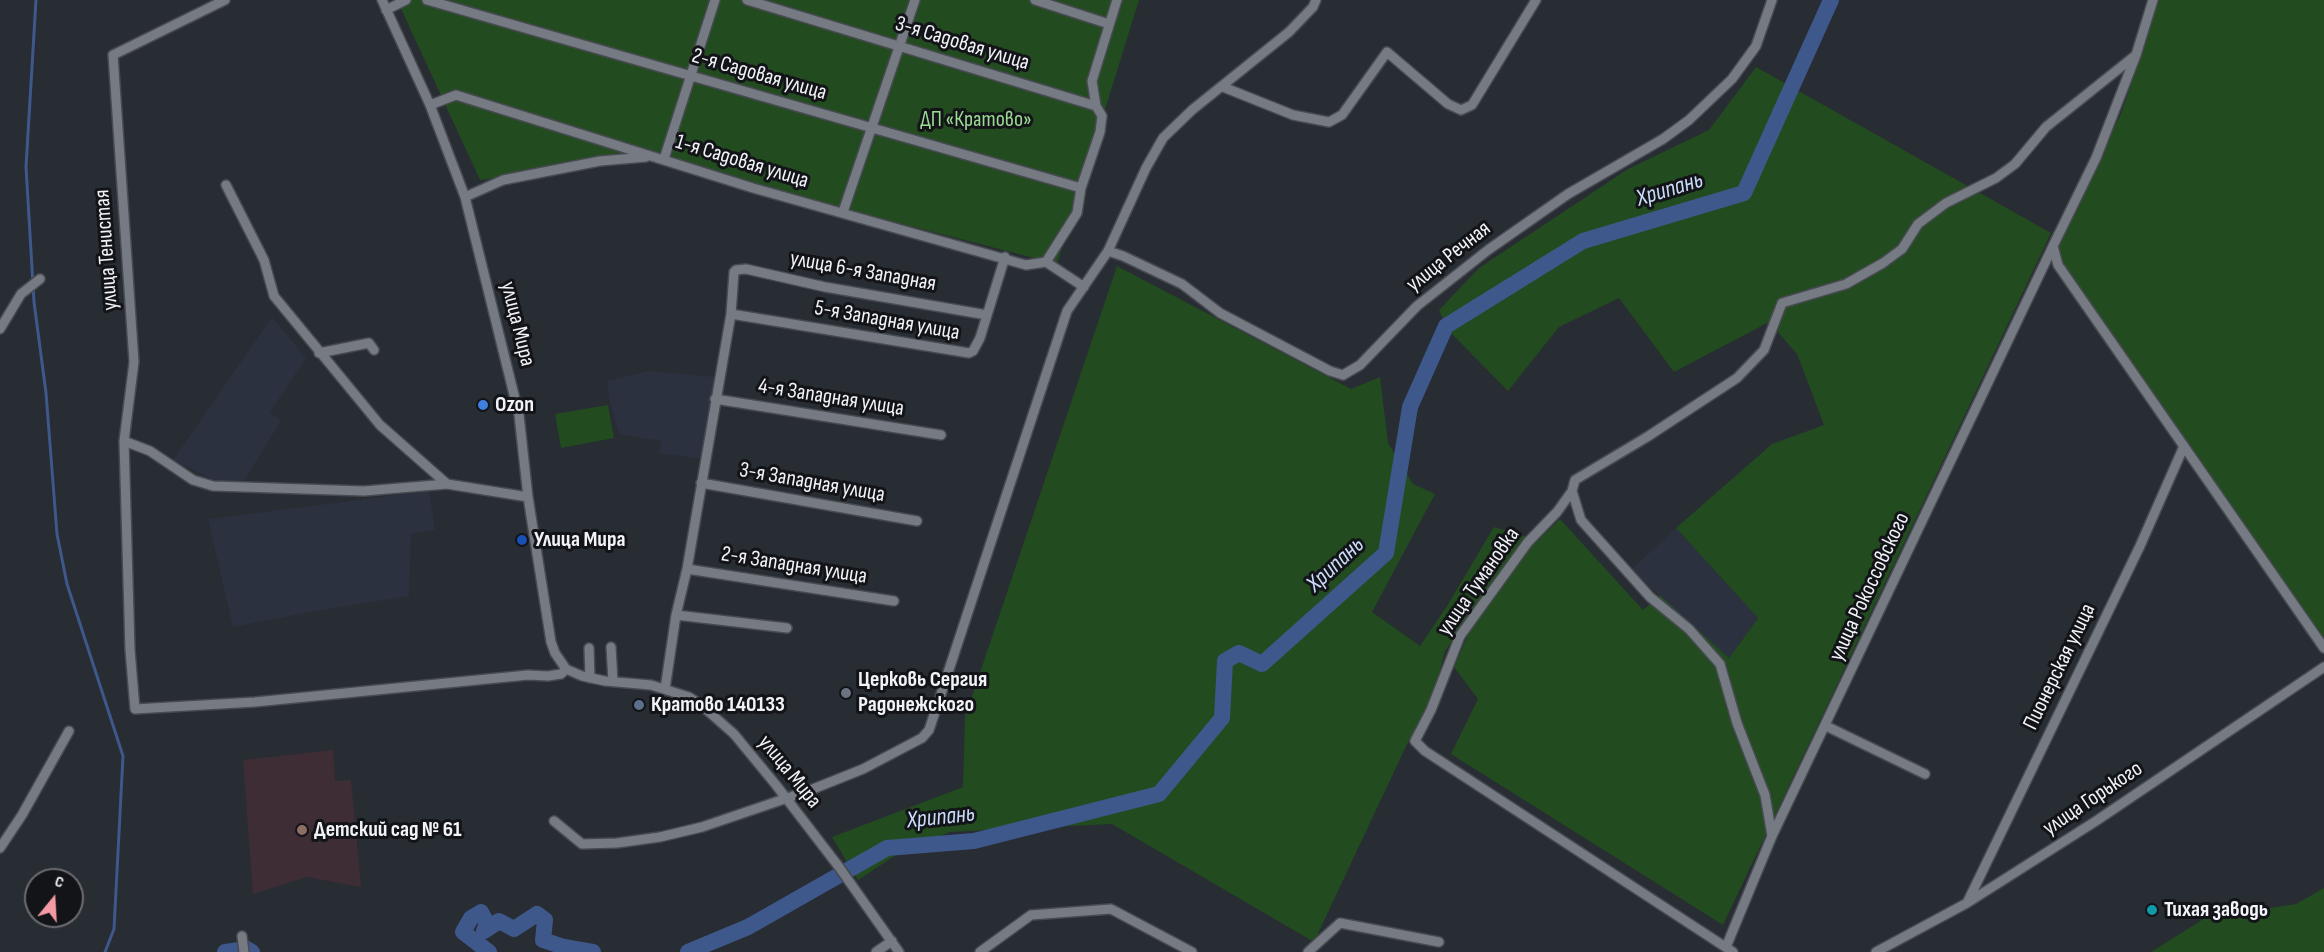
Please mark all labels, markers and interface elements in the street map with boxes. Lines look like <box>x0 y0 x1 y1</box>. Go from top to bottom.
street label: 3-я Садовая улица <box>892 11 1032 77</box>
street label: 2-я Садовая улица <box>689 43 829 107</box>
park label: ДП «Кратово» <box>920 107 1032 133</box>
street label: 1-я Садовая улица <box>672 129 812 195</box>
water label: Хрипань <box>1633 166 1707 214</box>
street label: улица Тенистая <box>90 189 124 311</box>
street label: улица Речная <box>1402 216 1496 298</box>
street label: улица 6-я Западная <box>788 246 938 298</box>
street label: улица Мира <box>494 279 540 369</box>
street label: 5-я Западная улица <box>812 295 962 347</box>
street label: 4-я Западная улица <box>756 373 906 423</box>
place label: Ozon <box>495 392 534 418</box>
marker: Ozon <box>476 398 490 412</box>
street label: 3-я Западная улица <box>737 457 887 509</box>
street label: улица Рокоссовского <box>1824 508 1916 666</box>
street label: улица Тумановка <box>1432 523 1526 641</box>
place label: Улица Мира <box>534 527 625 553</box>
water label: Хрипань <box>1301 531 1371 599</box>
marker: Улица Мира <box>515 533 529 547</box>
street label: 2-я Западная улица <box>719 541 869 591</box>
street label: Пионерская улица <box>2018 600 2102 734</box>
place label: Церковь Сергия Радонежского <box>858 667 987 718</box>
marker: Церковь Сергия Радонежского <box>839 686 853 700</box>
place label: Кратово 140133 <box>651 692 785 718</box>
marker: Кратово 140133 <box>632 698 646 712</box>
street label: улица Мира <box>752 730 826 814</box>
street label: улица Горького <box>2038 756 2148 842</box>
water label: Хрипань <box>906 800 976 836</box>
place label: Детский сад № 61 <box>314 817 462 843</box>
marker: Детский сад № 61 <box>295 823 309 837</box>
north arrow <box>24 868 84 928</box>
text: С <box>52 872 66 893</box>
place label: Тихая заводь <box>2164 897 2268 923</box>
marker: Тихая заводь <box>2145 903 2159 917</box>

